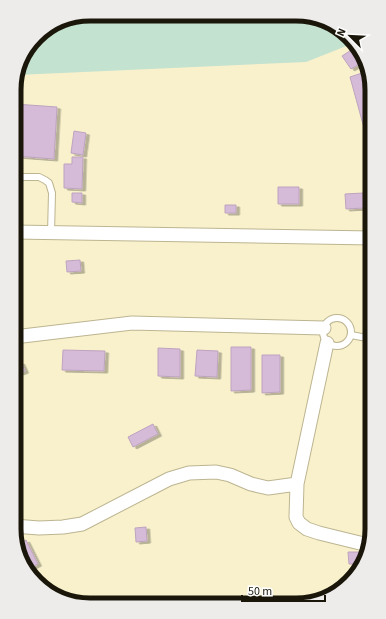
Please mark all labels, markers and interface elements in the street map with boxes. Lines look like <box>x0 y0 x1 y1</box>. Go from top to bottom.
north arrow <box>330 16 370 56</box>
text: N <box>333 26 350 39</box>
scale bar <box>242 577 325 603</box>
text: 50 m <box>248 583 272 600</box>

